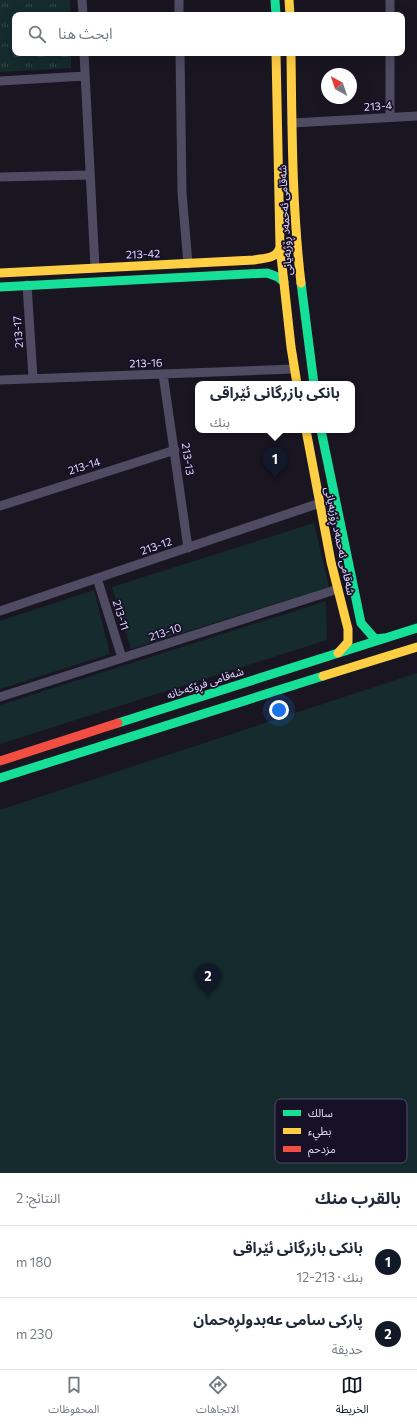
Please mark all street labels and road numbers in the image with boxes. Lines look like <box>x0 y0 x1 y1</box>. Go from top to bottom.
street label: 213-4 <box>363 98 393 113</box>
street label: شەقامی ئەحمەد ڕۆژبەیانی <box>275 164 297 276</box>
street label: 213-42 <box>126 246 160 261</box>
street label: 213-17 <box>10 315 25 349</box>
street label: 213-16 <box>129 355 163 370</box>
street label: 213-13 <box>180 442 197 476</box>
street label: 213-14 <box>66 454 102 477</box>
street label: شەقامی ئەحمەد ڕۆژبەیانی <box>319 486 358 597</box>
street label: 213-12 <box>138 534 173 557</box>
street label: 213-11 <box>111 598 132 632</box>
street label: 213-10 <box>147 620 183 643</box>
street label: شەقامی فڕۆکەخانە <box>165 664 246 704</box>

